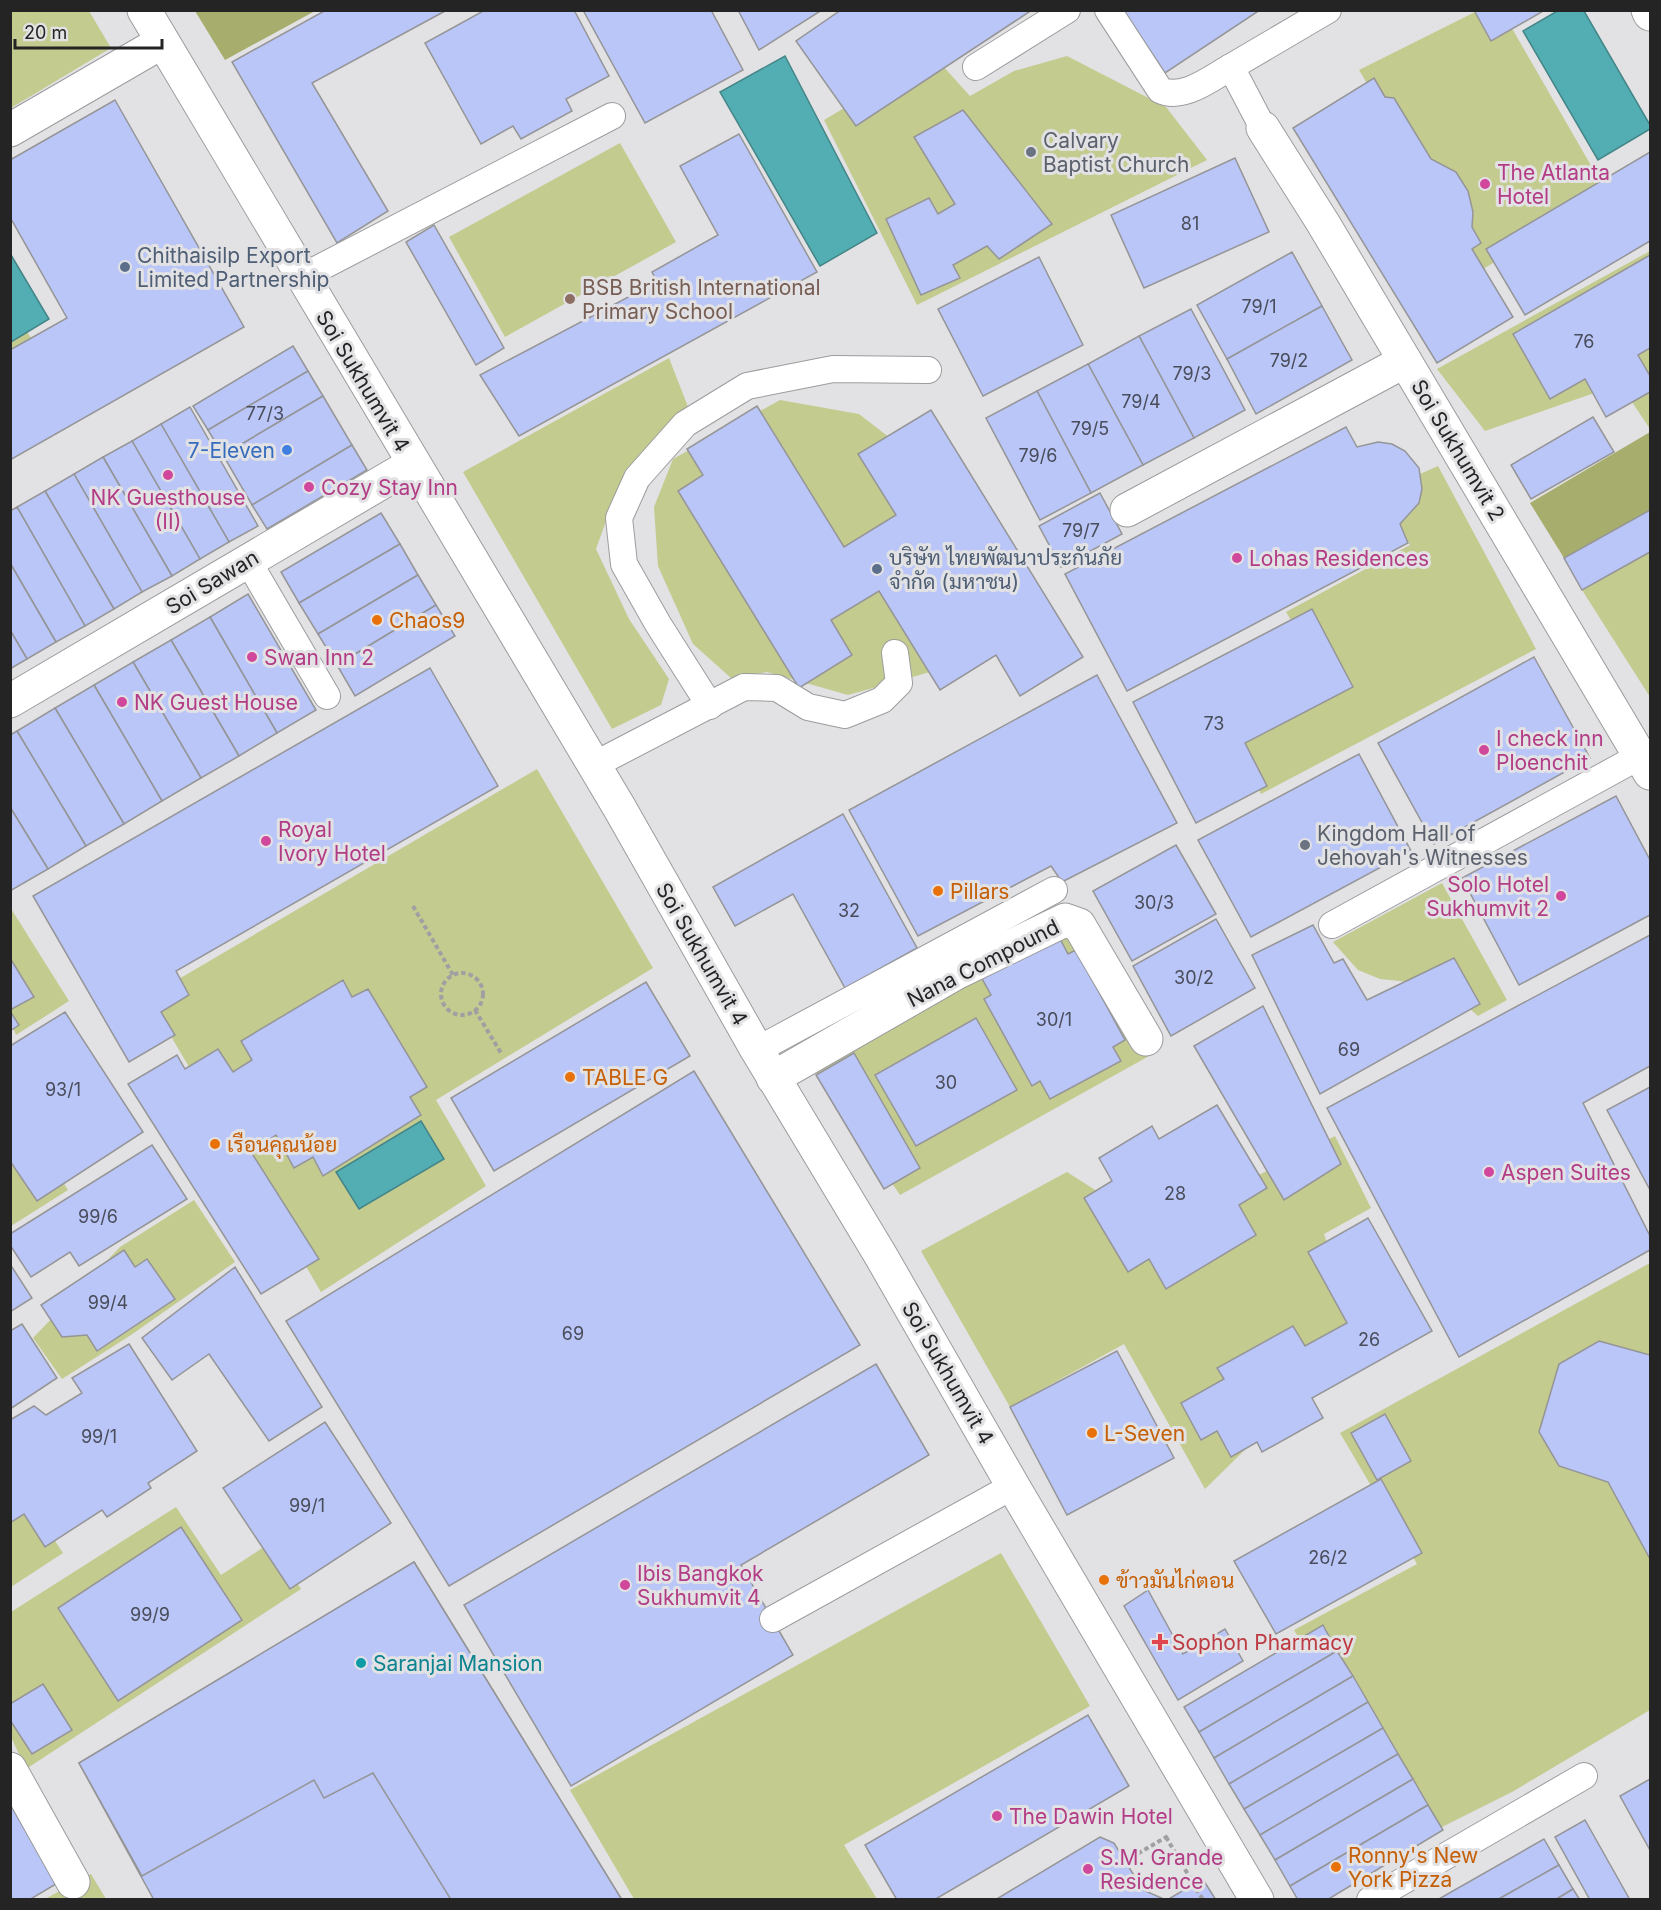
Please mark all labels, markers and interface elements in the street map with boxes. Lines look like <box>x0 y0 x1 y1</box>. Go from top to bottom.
scale bar <box>15 12 162 50</box>
text: 20 m <box>24 22 67 43</box>
place label: Calvary Baptist Church <box>1043 128 1189 177</box>
marker: Calvary Baptist Church <box>1024 145 1038 159</box>
place label: The Atlanta Hotel <box>1497 160 1610 209</box>
marker: The Atlanta Hotel <box>1478 177 1492 191</box>
house number: 81 <box>1181 213 1199 234</box>
place label: Chithaisilp Export Limited Partnership <box>137 243 329 292</box>
marker: Chithaisilp Export Limited Partnership <box>118 260 132 274</box>
place label: BSB British International Primary School <box>582 275 821 324</box>
marker: BSB British International Primary School <box>563 292 577 306</box>
house number: 79/1 <box>1242 296 1276 317</box>
street label: Soi Sukhumvit 4 <box>311 306 415 456</box>
house number: 76 <box>1573 331 1595 352</box>
house number: 79/2 <box>1270 350 1308 371</box>
house number: 79/3 <box>1173 363 1211 384</box>
street label: Soi Sukhumvit 2 <box>1406 375 1510 525</box>
house number: 79/4 <box>1121 391 1161 412</box>
house number: 77/3 <box>246 403 284 424</box>
house number: 79/5 <box>1071 418 1109 439</box>
place label: 7-Eleven <box>188 438 275 463</box>
marker: 7-Eleven <box>280 443 294 457</box>
house number: 79/6 <box>1019 445 1057 466</box>
marker: NK Guesthouse (II) <box>161 468 175 482</box>
place label: Cozy Stay Inn <box>321 475 458 500</box>
marker: Cozy Stay Inn <box>302 480 316 494</box>
place label: NK Guesthouse (II) <box>91 485 245 534</box>
house number: 79/7 <box>1062 520 1100 541</box>
street label: Soi Sawan <box>161 545 263 619</box>
place label: บริษัท ไทยพัฒนาประกันภัย จำกัด (มหาชน) <box>889 545 1122 594</box>
place label: Lohas Residences <box>1249 546 1429 571</box>
marker: Lohas Residences <box>1230 551 1244 565</box>
marker: บริษัท ไทยพัฒนาประกันภัย จำกัด (มหาชน) <box>870 562 884 576</box>
place label: Chaos9 <box>389 608 465 633</box>
marker: Chaos9 <box>370 613 384 627</box>
place label: Swan Inn 2 <box>264 645 374 670</box>
marker: Swan Inn 2 <box>245 650 259 664</box>
place label: NK Guest House <box>134 690 298 715</box>
marker: NK Guest House <box>115 695 129 709</box>
house number: 73 <box>1203 713 1225 734</box>
place label: I check inn Ploenchit <box>1496 726 1604 775</box>
marker: I check inn Ploenchit <box>1477 743 1491 757</box>
place label: Royal Ivory Hotel <box>278 817 386 866</box>
place label: Kingdom Hall of Jehovah's Witnesses <box>1317 821 1528 870</box>
marker: Royal Ivory Hotel <box>259 834 273 848</box>
marker: Kingdom Hall of Jehovah's Witnesses <box>1298 838 1312 852</box>
place label: Solo Hotel Sukhumvit 2 <box>1426 872 1549 921</box>
street label: Soi Sukhumvit 4 <box>651 878 753 1030</box>
place label: Pillars <box>950 879 1009 904</box>
marker: Pillars <box>931 884 945 898</box>
marker: Solo Hotel Sukhumvit 2 <box>1554 889 1568 903</box>
house number: 30/3 <box>1134 892 1174 913</box>
house number: 32 <box>838 900 860 921</box>
street label: Nana Compound <box>903 914 1063 1012</box>
house number: 30/2 <box>1174 967 1214 988</box>
house number: 30/1 <box>1036 1009 1072 1030</box>
house number: 69 <box>1338 1039 1360 1060</box>
place label: TABLE G <box>582 1065 668 1090</box>
marker: TABLE G <box>563 1070 577 1084</box>
house number: 30 <box>935 1072 957 1093</box>
house number: 93/1 <box>45 1079 81 1100</box>
place label: เรือนคุณน้อย <box>227 1131 337 1159</box>
marker: เรือนคุณน้อย <box>208 1137 222 1151</box>
place label: Aspen Suites <box>1501 1160 1631 1185</box>
marker: Aspen Suites <box>1482 1165 1496 1179</box>
house number: 28 <box>1164 1183 1186 1204</box>
house number: 99/6 <box>78 1206 118 1227</box>
house number: 99/4 <box>88 1292 128 1313</box>
street label: Soi Sukhumvit 4 <box>897 1297 999 1449</box>
house number: 69 <box>562 1323 584 1344</box>
house number: 26 <box>1358 1329 1380 1350</box>
place label: L-Seven <box>1104 1421 1185 1446</box>
house number: 99/1 <box>81 1426 117 1447</box>
marker: L-Seven <box>1085 1426 1099 1440</box>
house number: 99/1 <box>289 1495 325 1516</box>
house number: 26/2 <box>1308 1547 1348 1568</box>
place label: Ibis Bangkok Sukhumvit 4 <box>637 1561 764 1610</box>
place label: ข้าวมันไก่ตอน <box>1116 1568 1234 1593</box>
marker: ข้าวมันไก่ตอน <box>1097 1573 1111 1587</box>
marker: Ibis Bangkok Sukhumvit 4 <box>618 1578 632 1592</box>
house number: 99/9 <box>130 1604 170 1625</box>
place label: Sophon Pharmacy <box>1172 1630 1354 1655</box>
marker: Sophon Pharmacy <box>1153 1635 1167 1649</box>
place label: Saranjai Mansion <box>373 1651 543 1676</box>
marker: Saranjai Mansion <box>354 1656 368 1670</box>
place label: The Dawin Hotel <box>1009 1804 1173 1829</box>
marker: The Dawin Hotel <box>990 1809 1004 1823</box>
place label: Ronny's New York Pizza <box>1348 1843 1478 1892</box>
place label: S.M. Grande Residence <box>1100 1845 1223 1894</box>
marker: Ronny's New York Pizza <box>1329 1860 1343 1874</box>
marker: S.M. Grande Residence <box>1081 1862 1095 1876</box>

